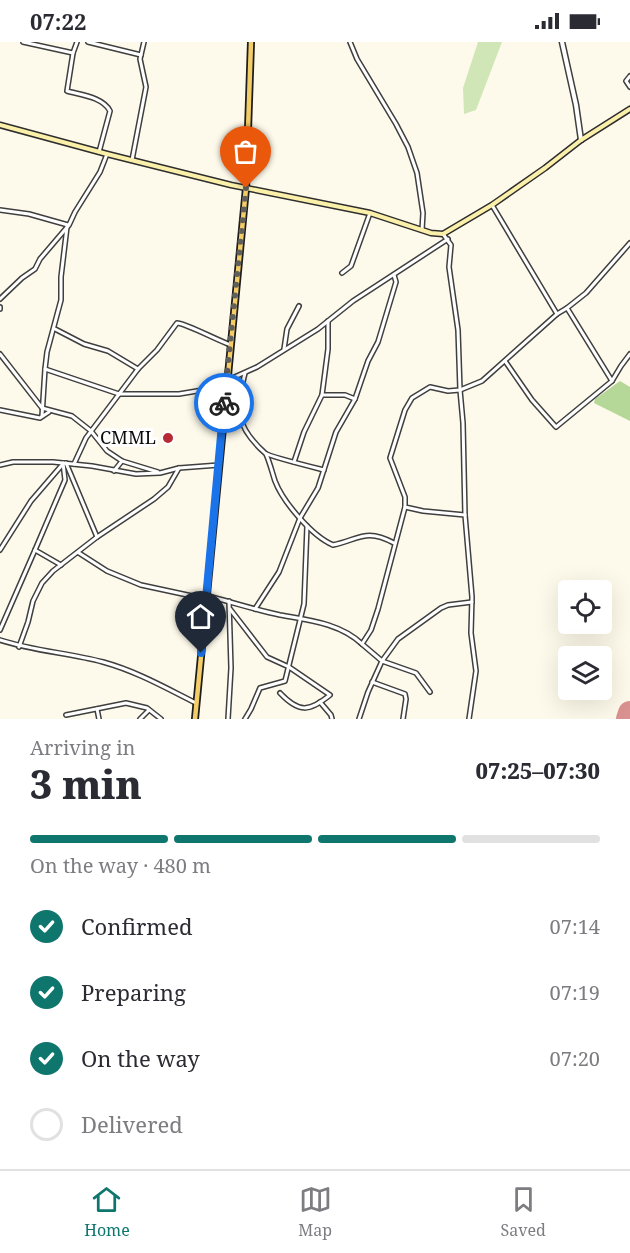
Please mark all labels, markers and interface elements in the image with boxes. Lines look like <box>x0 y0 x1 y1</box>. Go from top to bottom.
text: 07:22 <box>30 6 86 36</box>
pin <box>220 126 271 188</box>
icon: bag <box>229 135 262 168</box>
courier <box>194 373 254 433</box>
icon: bike <box>208 387 241 420</box>
place label: CMML <box>100 425 156 449</box>
marker: CMML <box>161 431 175 445</box>
map controls <box>558 580 612 700</box>
button: locate <box>558 580 612 634</box>
pin <box>175 591 226 653</box>
icon: home <box>184 600 217 633</box>
button: layers <box>558 646 612 700</box>
text: Arriving in <box>30 734 135 761</box>
text: 07:25–07:30 <box>476 755 600 785</box>
text: 3 min <box>30 757 142 810</box>
text: On the way · 480 m <box>30 852 211 879</box>
icon: check <box>30 910 63 943</box>
text: Confirmed <box>81 911 192 941</box>
text: 07:14 <box>550 913 600 940</box>
icon: check <box>30 976 63 1009</box>
text: Preparing <box>81 977 186 1007</box>
text: 07:19 <box>550 979 600 1006</box>
icon: check <box>30 1042 63 1075</box>
text: On the way <box>81 1043 200 1073</box>
text: 07:20 <box>550 1045 600 1072</box>
text: Delivered <box>81 1109 183 1139</box>
tab: Home <box>84 1183 130 1241</box>
tab: Map <box>298 1183 332 1241</box>
tab: Saved <box>500 1183 546 1241</box>

